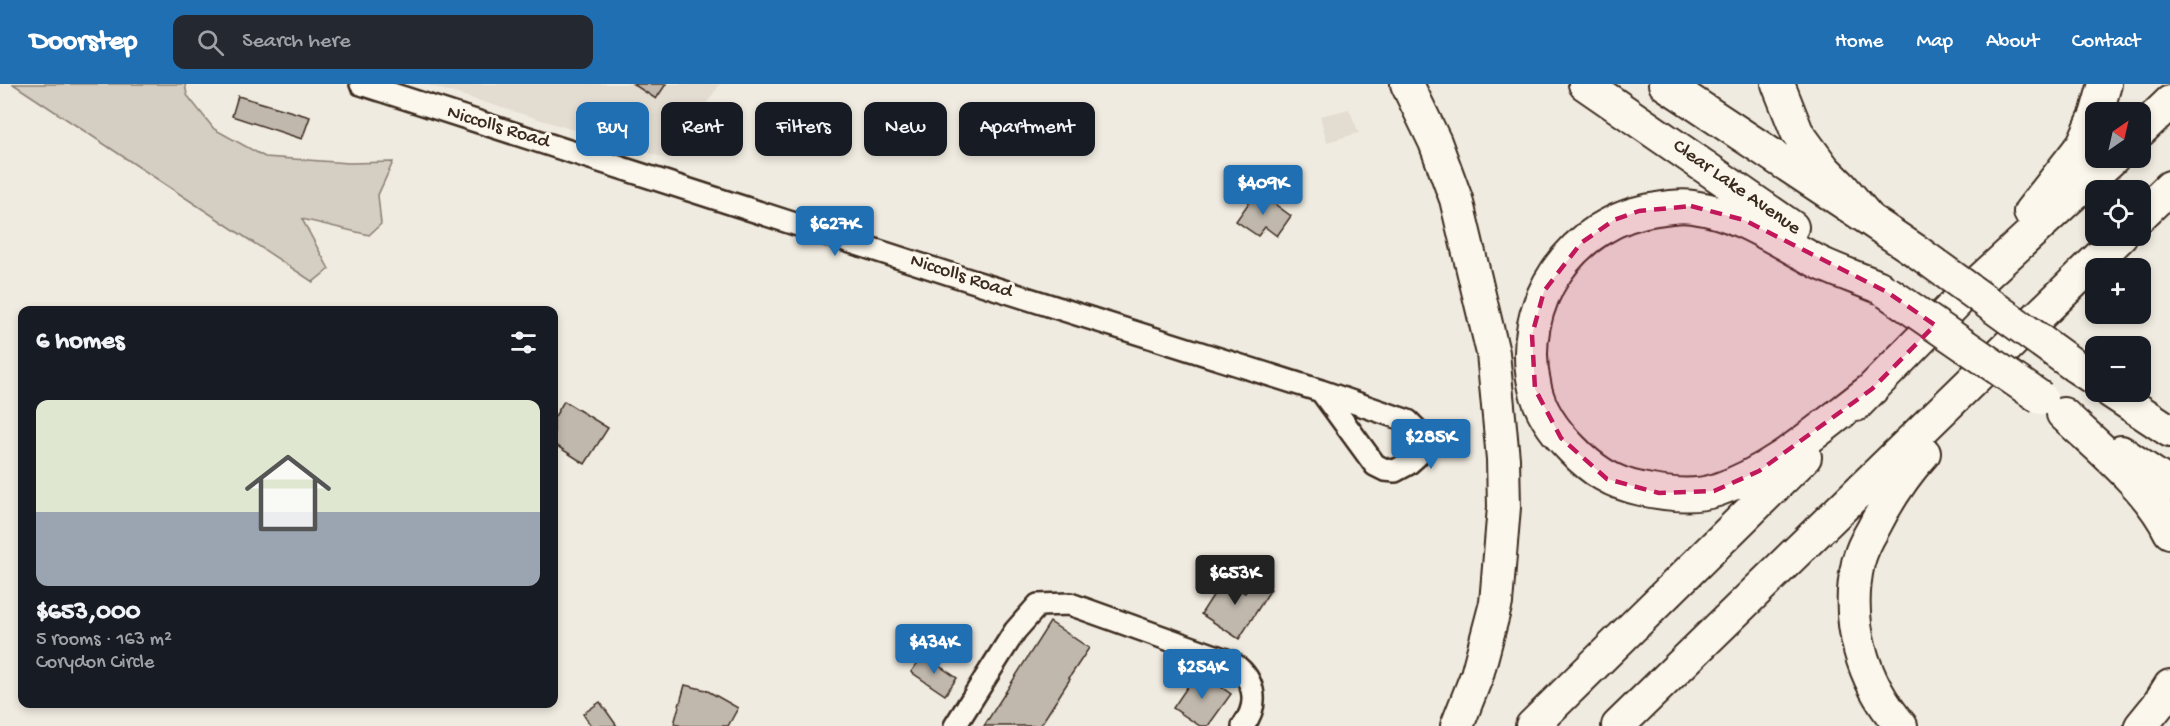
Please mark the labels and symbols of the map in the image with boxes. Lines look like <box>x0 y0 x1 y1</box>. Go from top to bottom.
street label: Niccolls Road <box>444 102 554 155</box>
north arrow <box>2085 102 2151 168</box>
street label: Clear Lake Avenue <box>1668 135 1805 241</box>
pin: $409K <box>1221 165 1305 216</box>
pin: $627K <box>793 206 877 257</box>
street label: Niccolls Road <box>907 250 1017 305</box>
pin: $285K <box>1389 419 1473 470</box>
pin: $653K <box>1193 555 1277 606</box>
pin: $434K <box>892 624 976 675</box>
pin: $254K <box>1160 649 1244 700</box>

